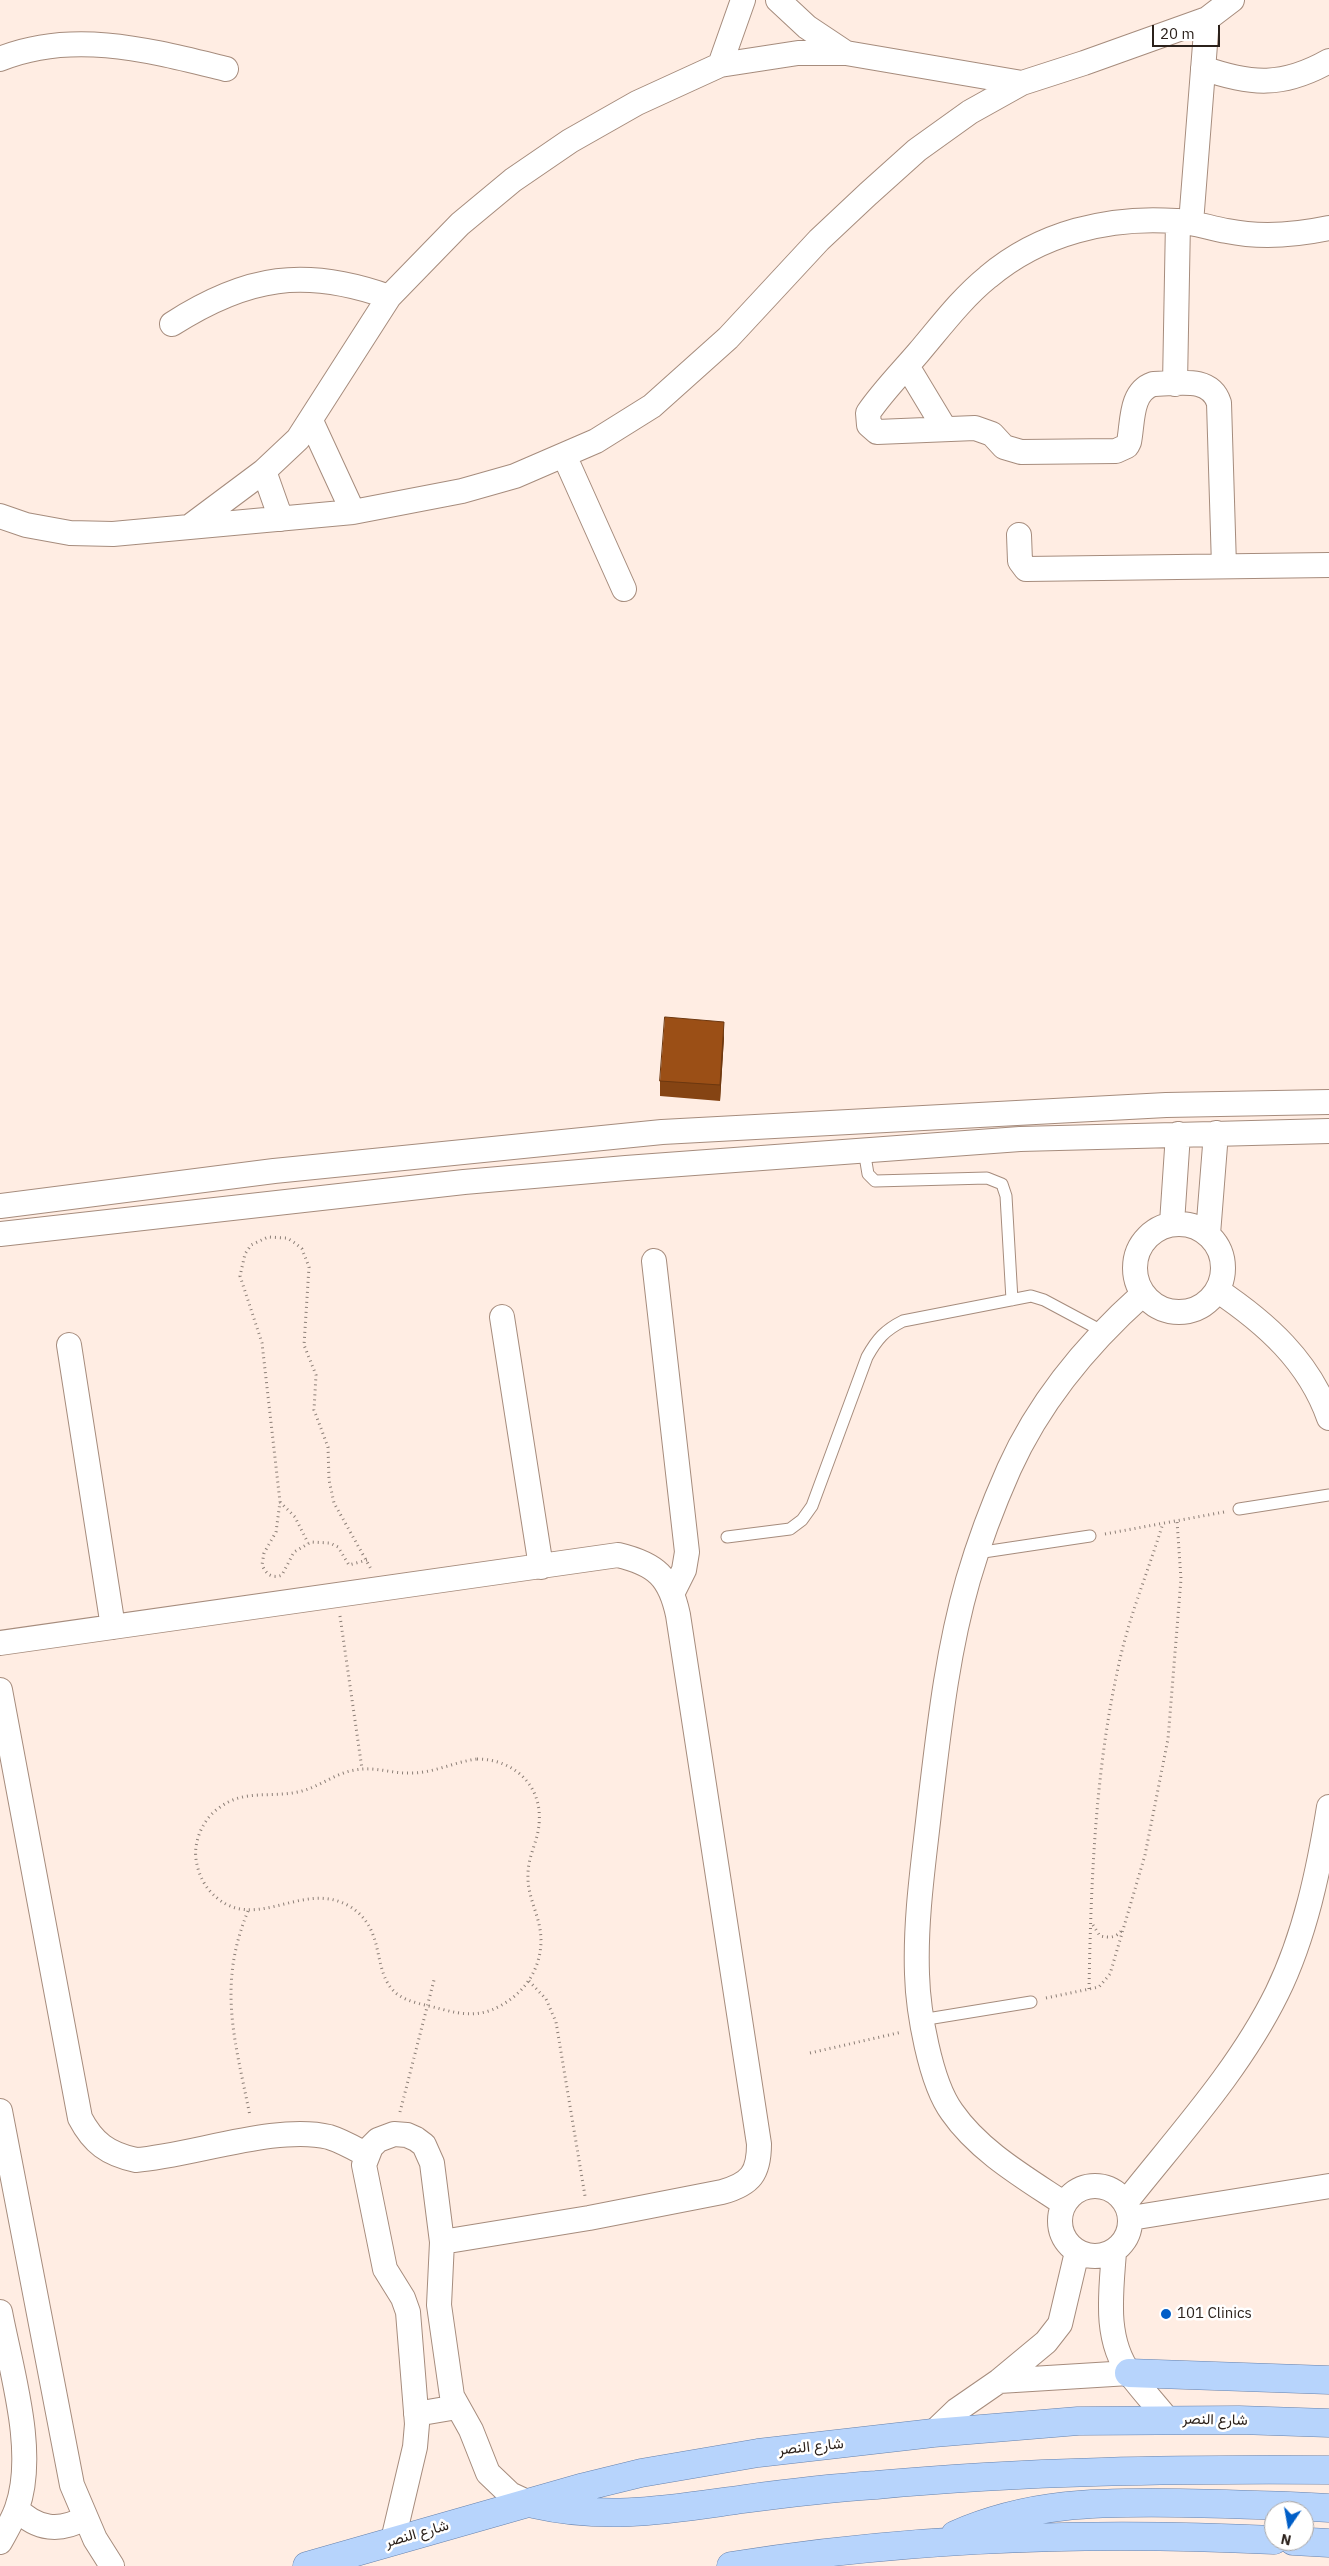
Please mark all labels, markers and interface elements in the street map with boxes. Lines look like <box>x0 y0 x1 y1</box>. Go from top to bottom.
scale bar <box>1154 15 1222 47</box>
text: 20 m <box>1160 24 1195 43</box>
place label: 101 Clinics <box>1177 2305 1252 2323</box>
marker: 101 Clinics <box>1159 2307 1173 2321</box>
street label: شارع النصر <box>1182 2410 1248 2430</box>
street label: شارع النصر <box>778 2435 844 2459</box>
north arrow <box>1264 2501 1314 2551</box>
street label: شارع النصر <box>383 2516 451 2552</box>
text: N <box>1279 2530 1293 2550</box>

